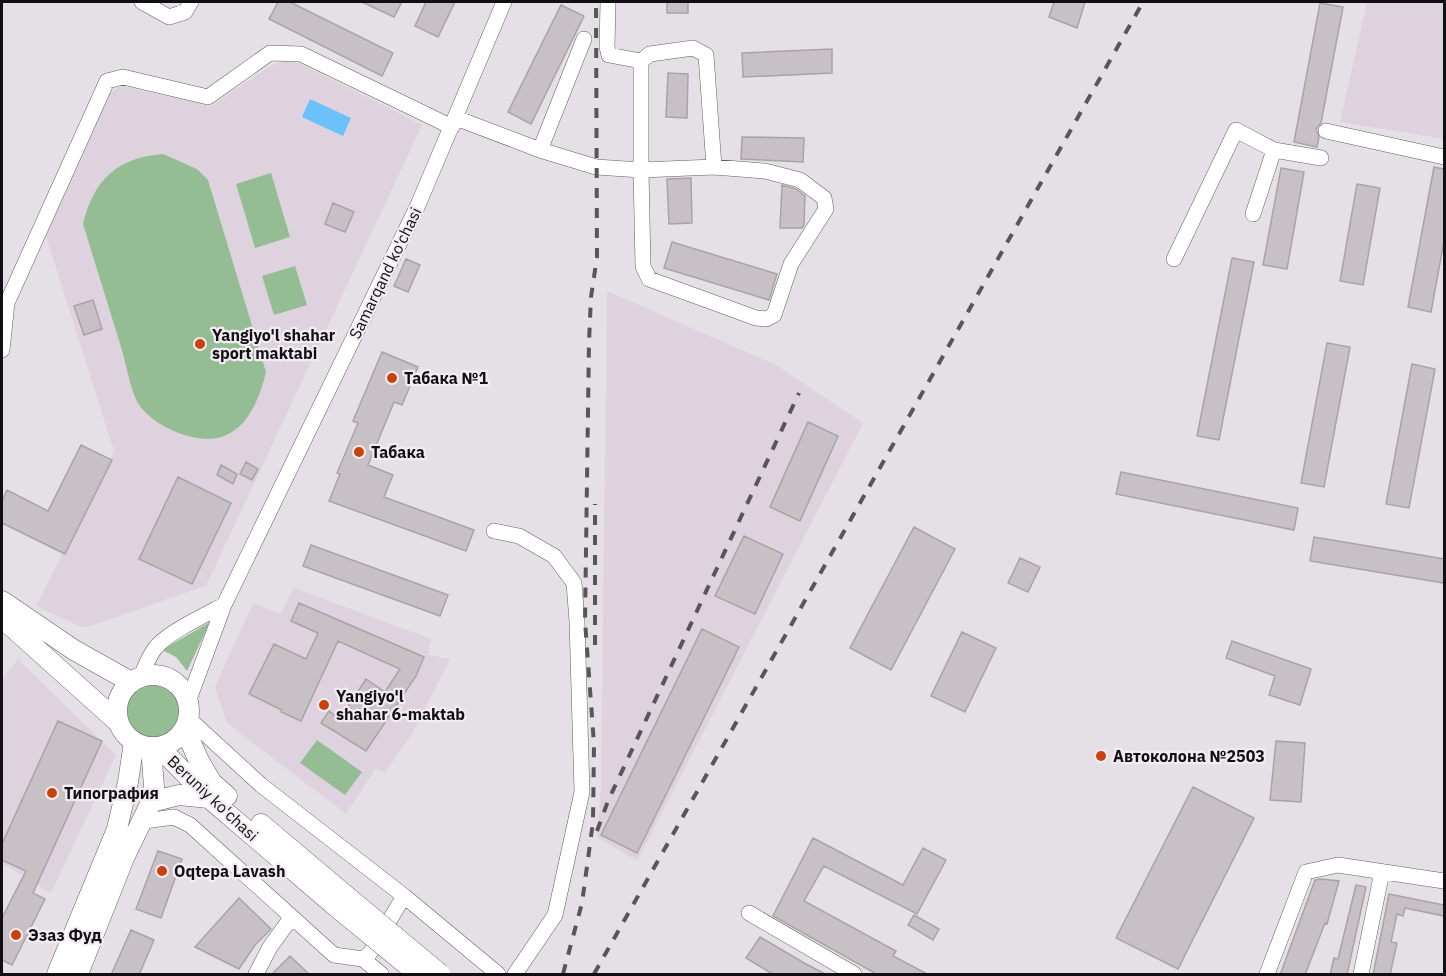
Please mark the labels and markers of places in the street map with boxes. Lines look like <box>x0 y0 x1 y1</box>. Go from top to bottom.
place label: Yangiyo'l shahar sport maktabi <box>212 325 336 363</box>
marker: Yangiyo'l shahar sport maktabi <box>193 337 207 351</box>
place label: Табака №1 <box>404 368 489 388</box>
marker: Табака №1 <box>385 371 399 385</box>
place label: Табака <box>371 442 425 462</box>
marker: Табака <box>352 445 366 459</box>
place label: Yangiyo'l shahar 6-maktab <box>336 686 465 724</box>
marker: Yangiyo'l shahar 6-maktab <box>317 698 331 712</box>
place label: Автоколона №2503 <box>1113 746 1265 766</box>
marker: Автоколона №2503 <box>1094 749 1108 763</box>
place label: Типография <box>64 783 159 803</box>
marker: Типография <box>45 786 59 800</box>
place label: Oqtepa Lavash <box>174 861 285 881</box>
marker: Oqtepa Lavash <box>155 864 169 878</box>
place label: Эзаз Фуд <box>28 925 102 945</box>
marker: Эзаз Фуд <box>9 928 23 942</box>

